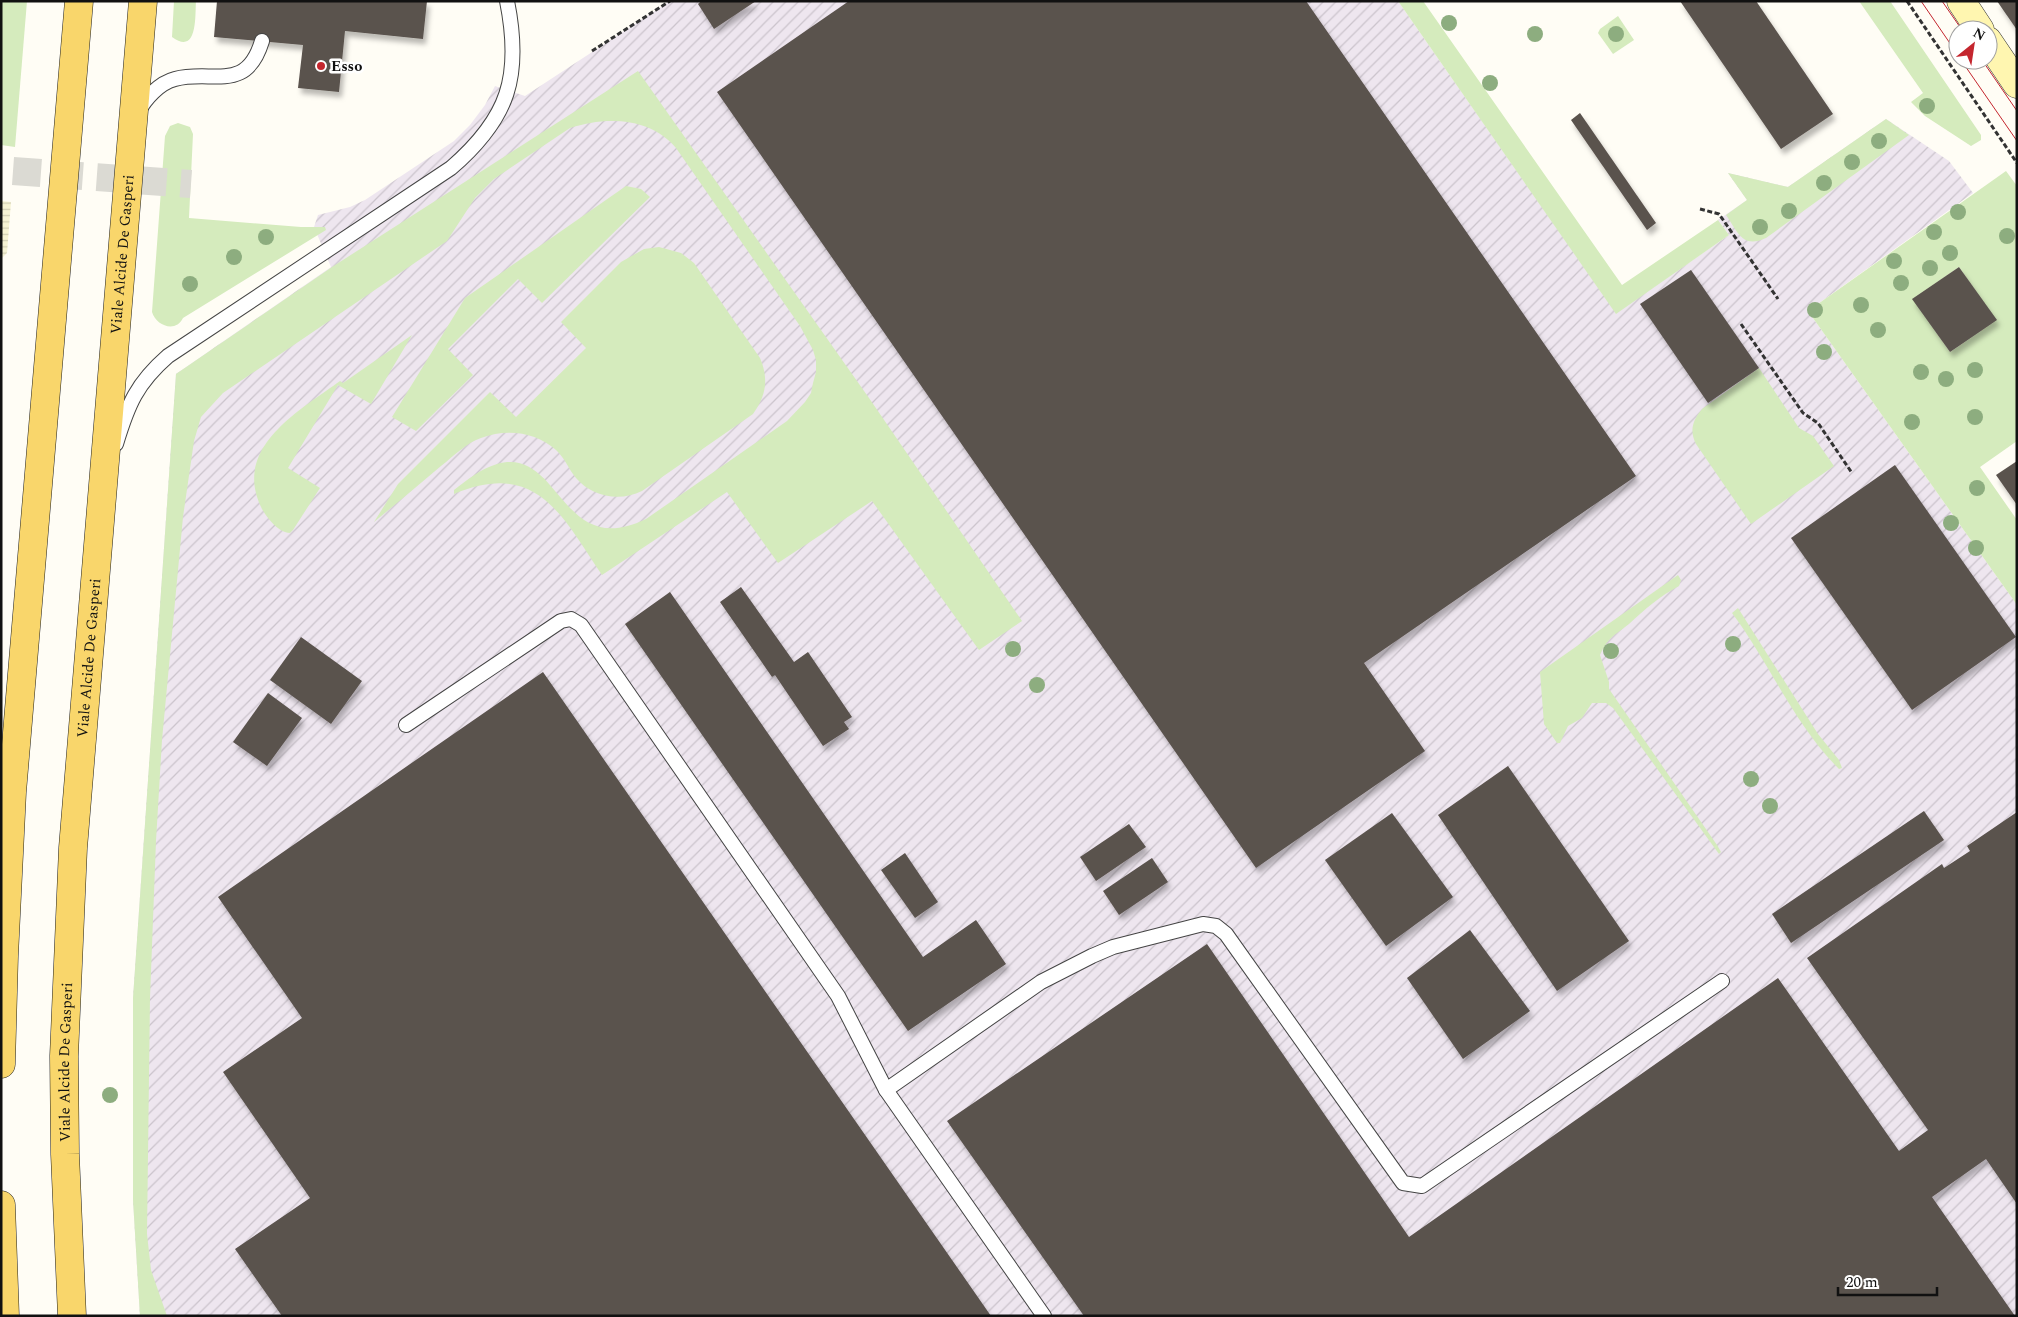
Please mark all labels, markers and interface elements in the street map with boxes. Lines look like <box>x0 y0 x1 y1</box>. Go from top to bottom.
north arrow <box>1948 20 1998 70</box>
text: N <box>1969 22 1989 46</box>
place label: Esso <box>331 55 362 78</box>
marker: Esso <box>315 60 327 72</box>
street label: Viale Alcide De Gasperi <box>104 174 140 335</box>
street label: Viale Alcide De Gasperi <box>71 577 107 739</box>
street label: Viale Alcide De Gasperi <box>52 982 79 1142</box>
scale bar <box>1838 1264 1937 1296</box>
text: 20 m <box>1846 1271 1878 1294</box>

